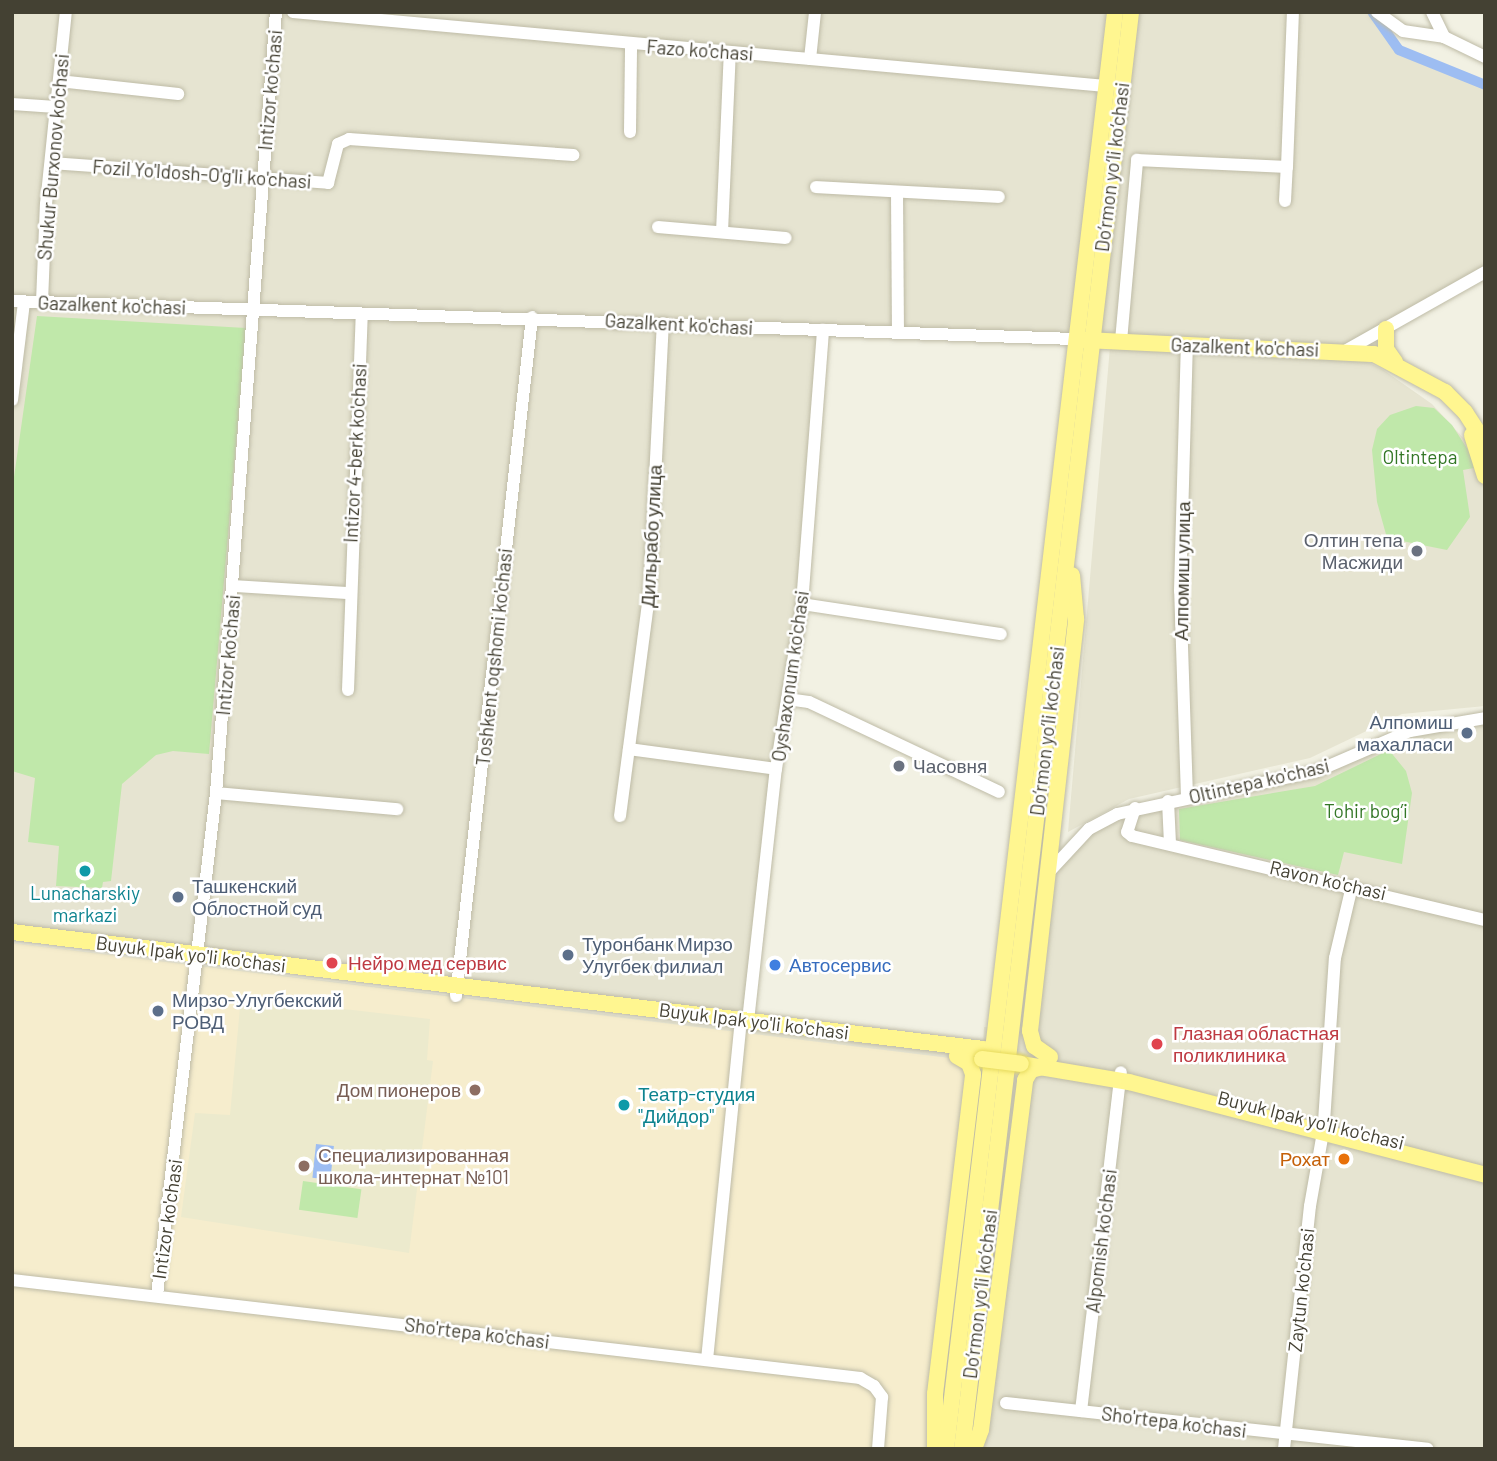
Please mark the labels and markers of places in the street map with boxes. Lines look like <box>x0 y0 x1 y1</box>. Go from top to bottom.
place label: Олтин тепа Масжиди <box>1304 529 1403 573</box>
marker: Олтин тепа Масжиди <box>1409 543 1425 559</box>
place label: Алпомиш махалласи <box>1357 711 1453 755</box>
marker: Алпомиш махалласи <box>1459 725 1475 741</box>
place label: Часовня <box>913 755 987 777</box>
marker: Часовня <box>891 758 907 774</box>
marker: Lunacharskiy markazi <box>77 863 93 879</box>
place label: Ташкенский Облостной суд <box>192 875 322 919</box>
place label: Lunacharskiy markazi <box>30 882 140 926</box>
marker: Ташкенский Облостной суд <box>170 889 186 905</box>
place label: Туронбанк Мирзо Улугбек филиал <box>582 933 733 977</box>
marker: Туронбанк Мирзо Улугбек филиал <box>560 947 576 963</box>
place label: Нейро мед сервис <box>348 952 507 974</box>
marker: Нейро мед сервис <box>322 953 342 973</box>
place label: Автосервис <box>789 954 891 976</box>
marker: Автосервис <box>767 957 783 973</box>
place label: Мирзо-Улугбекский РОВД <box>172 989 342 1033</box>
marker: Мирзо-Улугбекский РОВД <box>150 1003 166 1019</box>
place label: Глазная областная поликлиника <box>1173 1022 1339 1066</box>
marker: Глазная областная поликлиника <box>1147 1034 1167 1054</box>
place label: Дом пионеров <box>337 1079 461 1101</box>
marker: Дом пионеров <box>467 1082 483 1098</box>
place label: Театр-студия "Дийдор" <box>638 1083 755 1127</box>
marker: Театр-студия "Дийдор" <box>616 1097 632 1113</box>
place label: Специализированная школа-интернат №101 <box>318 1144 509 1188</box>
place label: Рохат <box>1280 1148 1330 1170</box>
marker: Рохат <box>1336 1151 1352 1167</box>
marker: Специализированная школа-интернат №101 <box>296 1158 312 1174</box>

